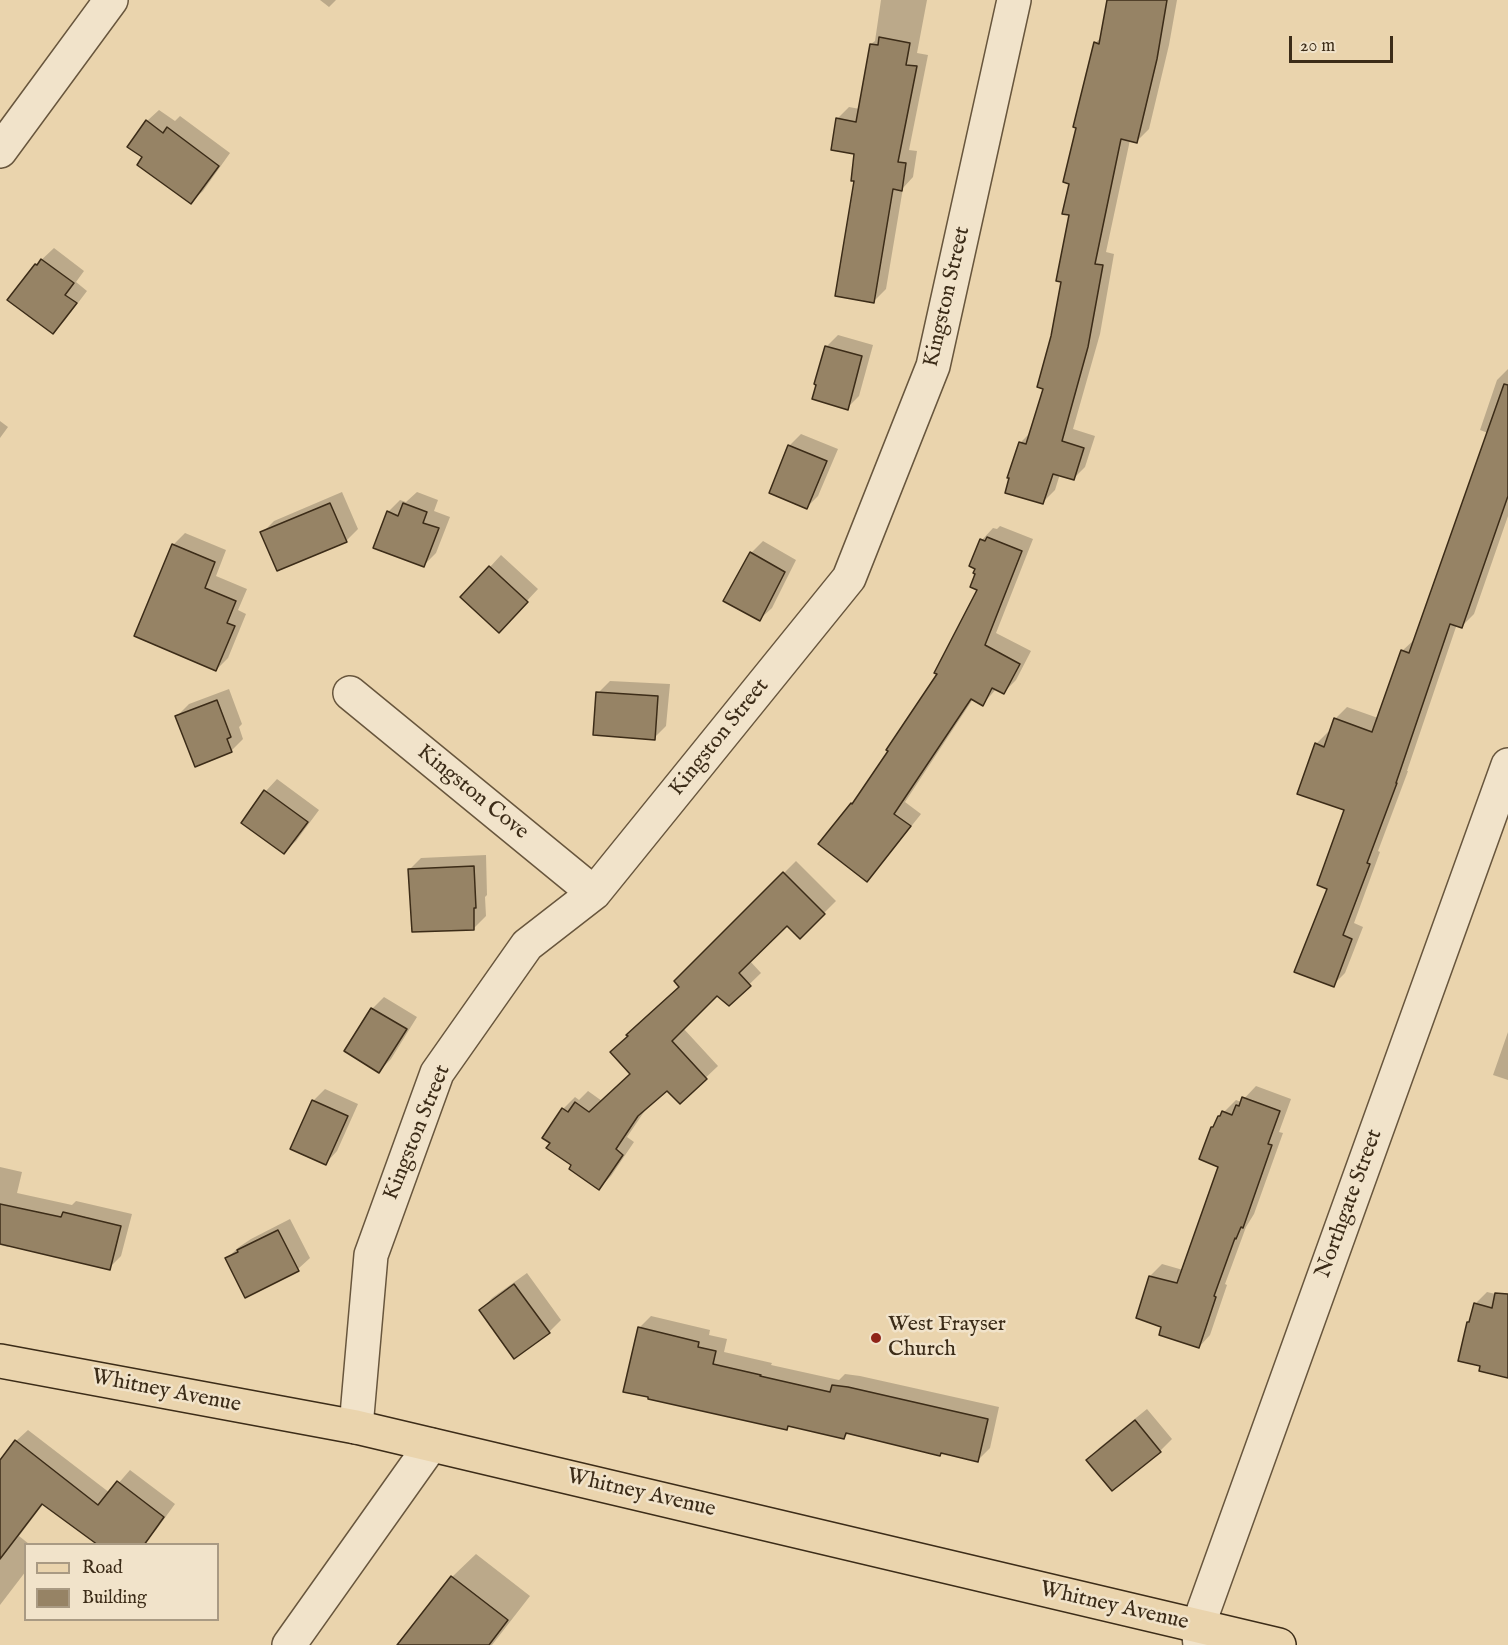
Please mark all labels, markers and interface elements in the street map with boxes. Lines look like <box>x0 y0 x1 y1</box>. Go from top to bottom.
scale bar <box>1292 24 1396 62</box>
text: 20 m <box>1300 35 1335 58</box>
street label: Kingston Street <box>919 224 977 370</box>
street label: Kingston Street <box>665 674 775 802</box>
street label: Kingston Cove <box>411 740 533 846</box>
street label: Kingston Street <box>379 1061 457 1205</box>
street label: Northgate Street <box>1311 1126 1389 1282</box>
place label: West Frayser Church <box>888 1312 1006 1364</box>
marker: West Frayser Church <box>869 1331 883 1345</box>
street label: Whitney Avenue <box>89 1365 243 1419</box>
street label: Whitney Avenue <box>564 1464 718 1524</box>
legend <box>24 1543 219 1621</box>
text: Road <box>82 1557 123 1580</box>
street label: Whitney Avenue <box>1037 1577 1191 1637</box>
text: Building <box>82 1587 147 1610</box>

